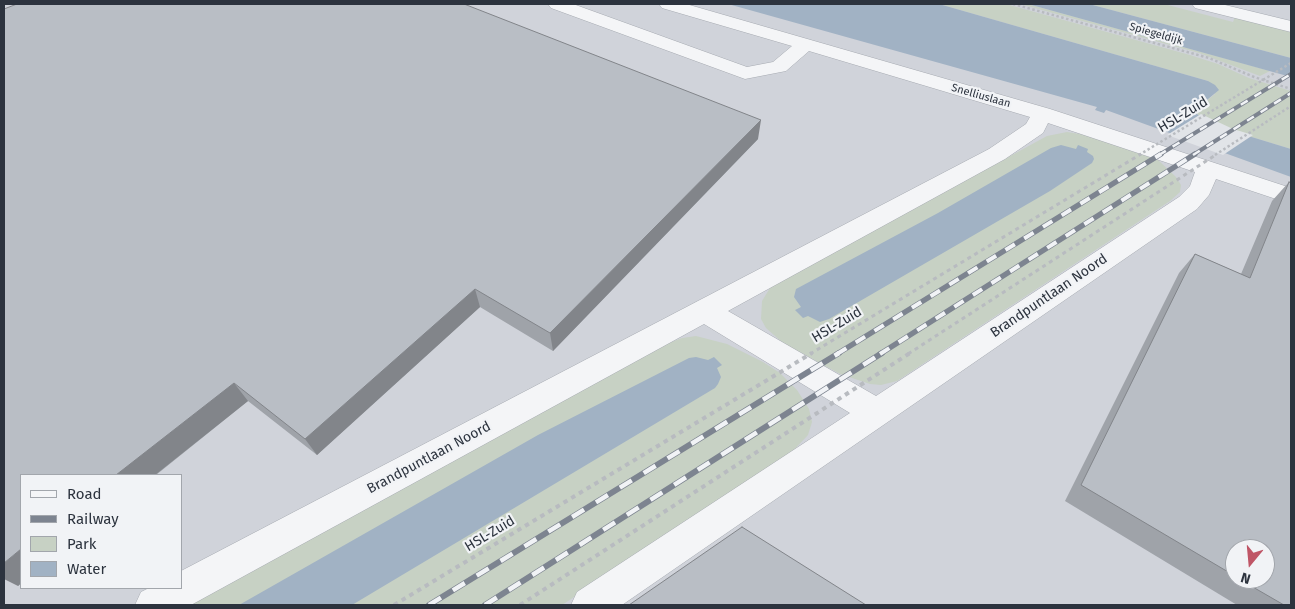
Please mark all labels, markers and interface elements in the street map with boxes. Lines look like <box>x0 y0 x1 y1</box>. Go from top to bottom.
street label: Spiegeldijk <box>1128 20 1184 48</box>
street label: Snelliuslaan <box>950 81 1012 111</box>
street label: HSL-Zuid <box>1155 94 1211 136</box>
street label: Brandpuntlaan Noord <box>987 251 1111 341</box>
street label: HSL-Zuid <box>809 304 865 346</box>
street label: Brandpuntlaan Noord <box>364 418 494 498</box>
legend <box>20 474 182 589</box>
text: Road <box>67 485 102 503</box>
text: Railway <box>67 510 119 528</box>
street label: HSL-Zuid <box>462 513 518 555</box>
text: Park <box>67 535 97 553</box>
north arrow <box>1225 539 1275 589</box>
text: Water <box>67 560 106 578</box>
text: N <box>1239 568 1253 587</box>

